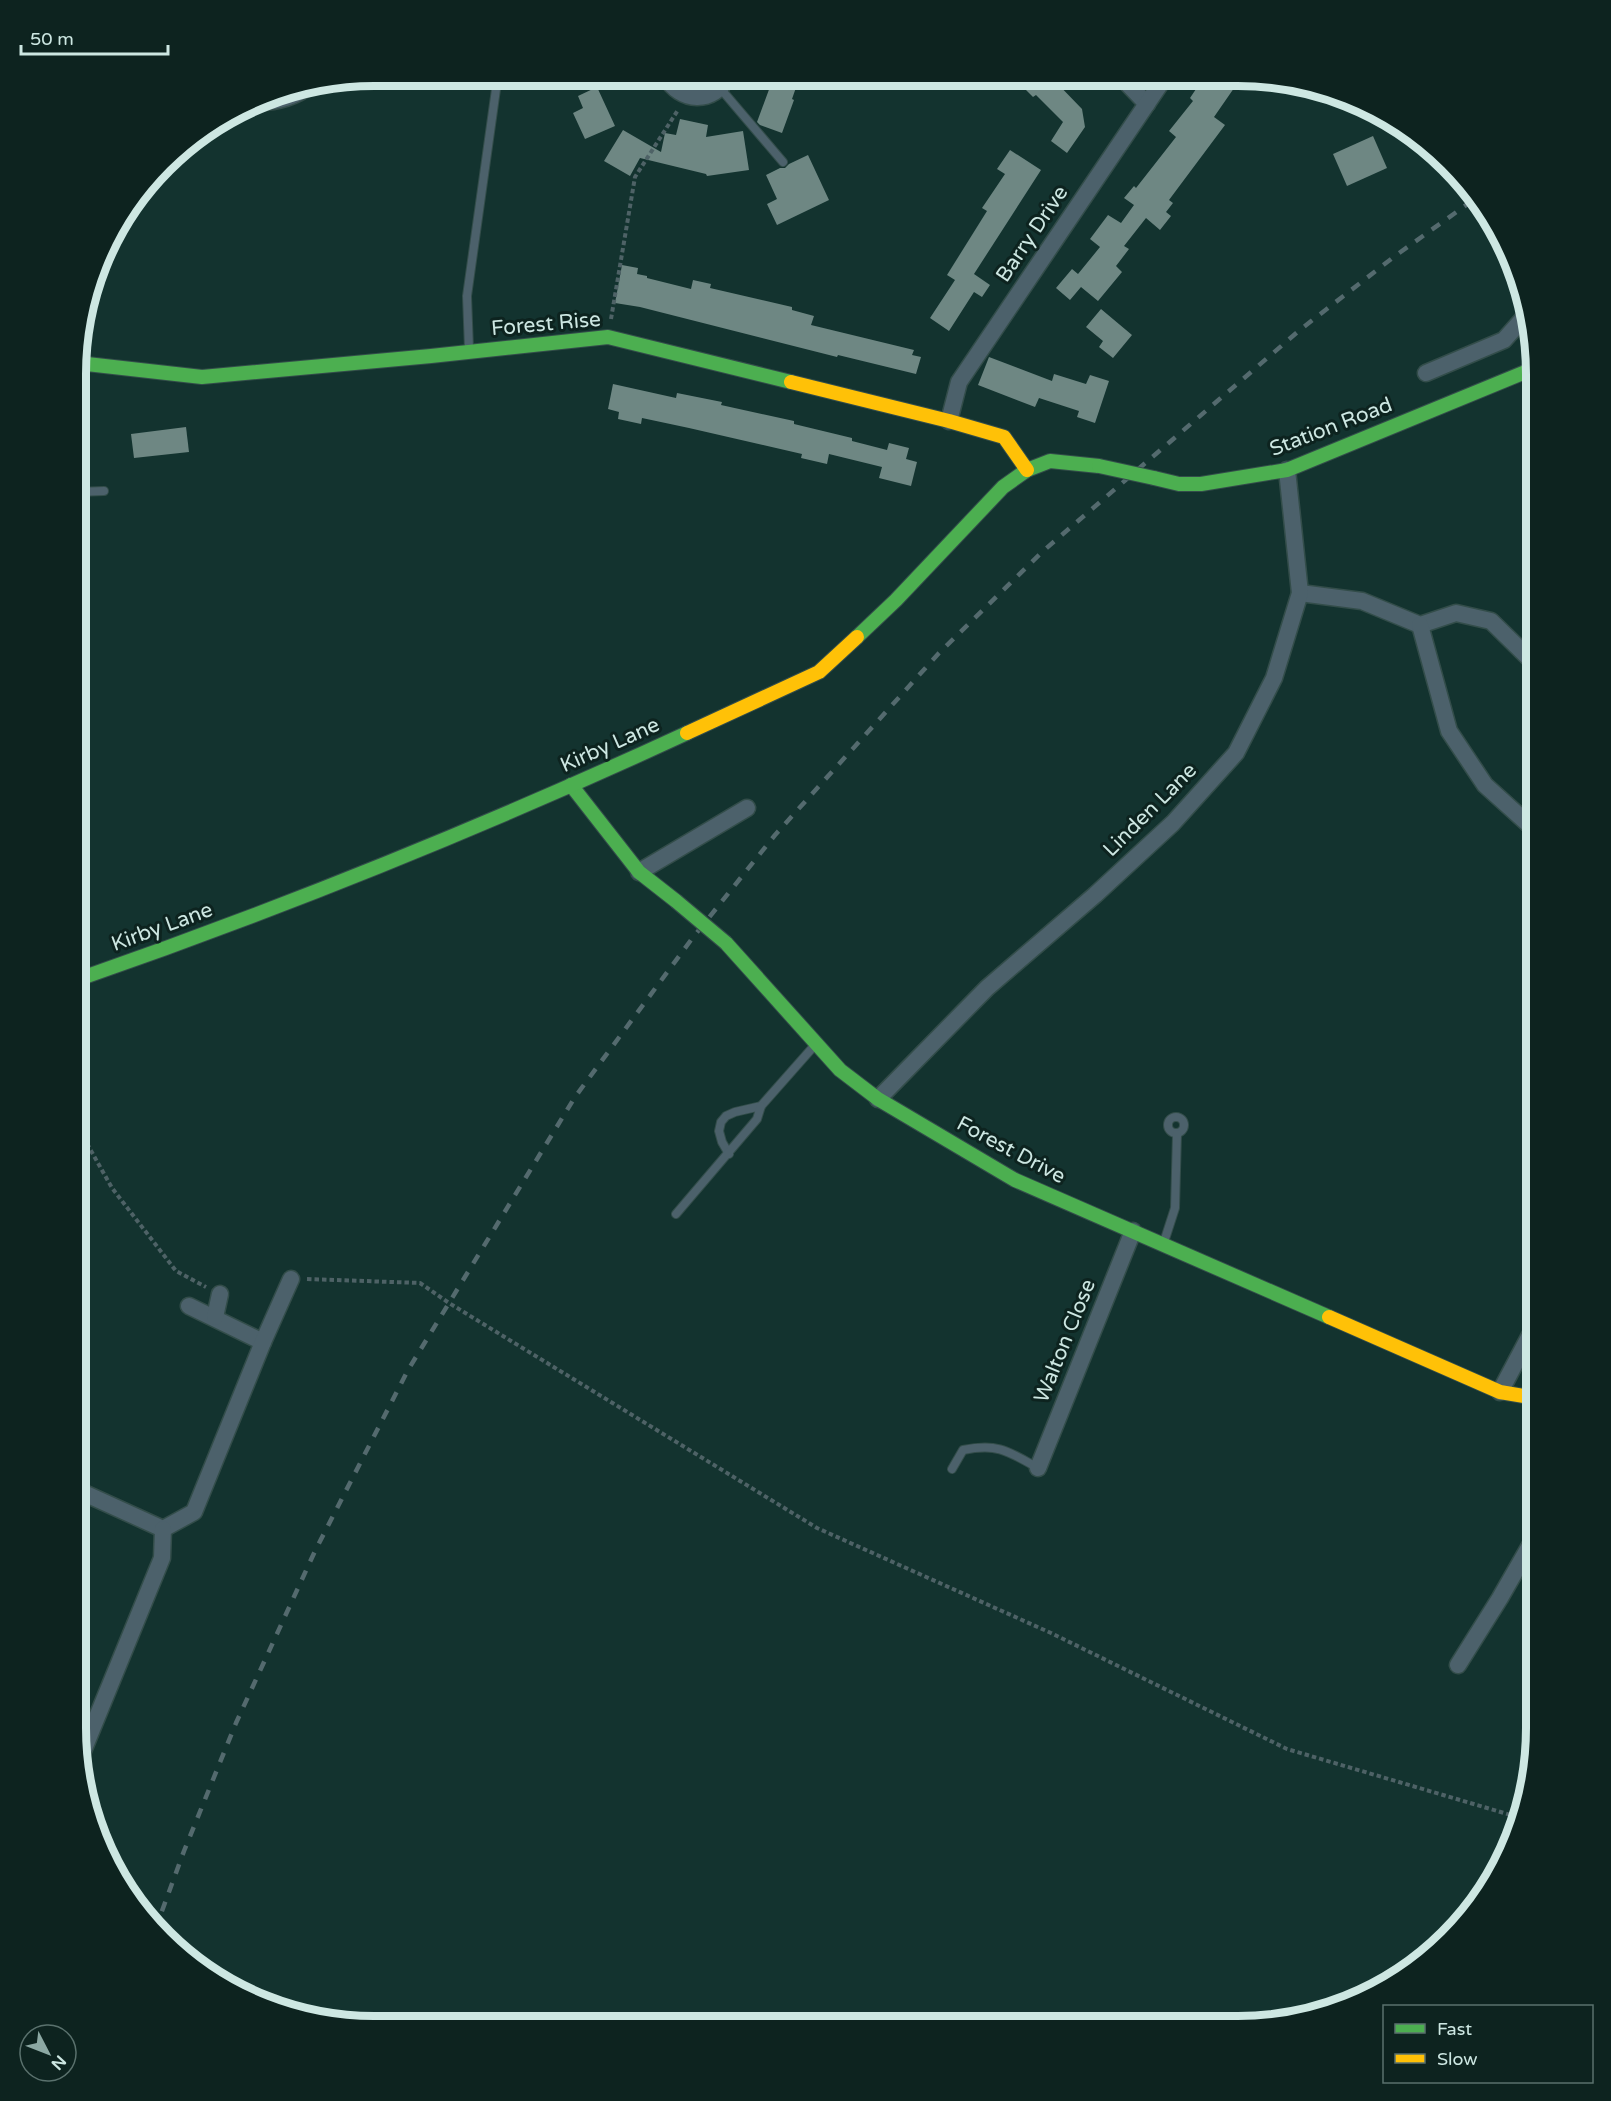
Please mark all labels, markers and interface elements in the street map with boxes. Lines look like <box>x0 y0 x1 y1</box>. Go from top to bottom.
scale bar <box>21 18 168 56</box>
text: 50 m <box>30 28 74 50</box>
street label: Barry Drive <box>991 181 1073 287</box>
street label: Forest Rise <box>490 307 602 341</box>
street label: Station Road <box>1266 392 1396 462</box>
street label: Kirby Lane <box>557 712 663 778</box>
street label: Linden Lane <box>1098 758 1202 862</box>
street label: Kirby Lane <box>108 897 216 957</box>
street label: Forest Drive <box>952 1111 1070 1189</box>
street label: Walton Close <box>1029 1276 1101 1406</box>
legend <box>1383 2005 1593 2083</box>
text: Fast <box>1437 2018 1472 2040</box>
north arrow <box>18 2023 78 2083</box>
text: Slow <box>1437 2048 1478 2070</box>
text: N <box>47 2051 70 2074</box>

